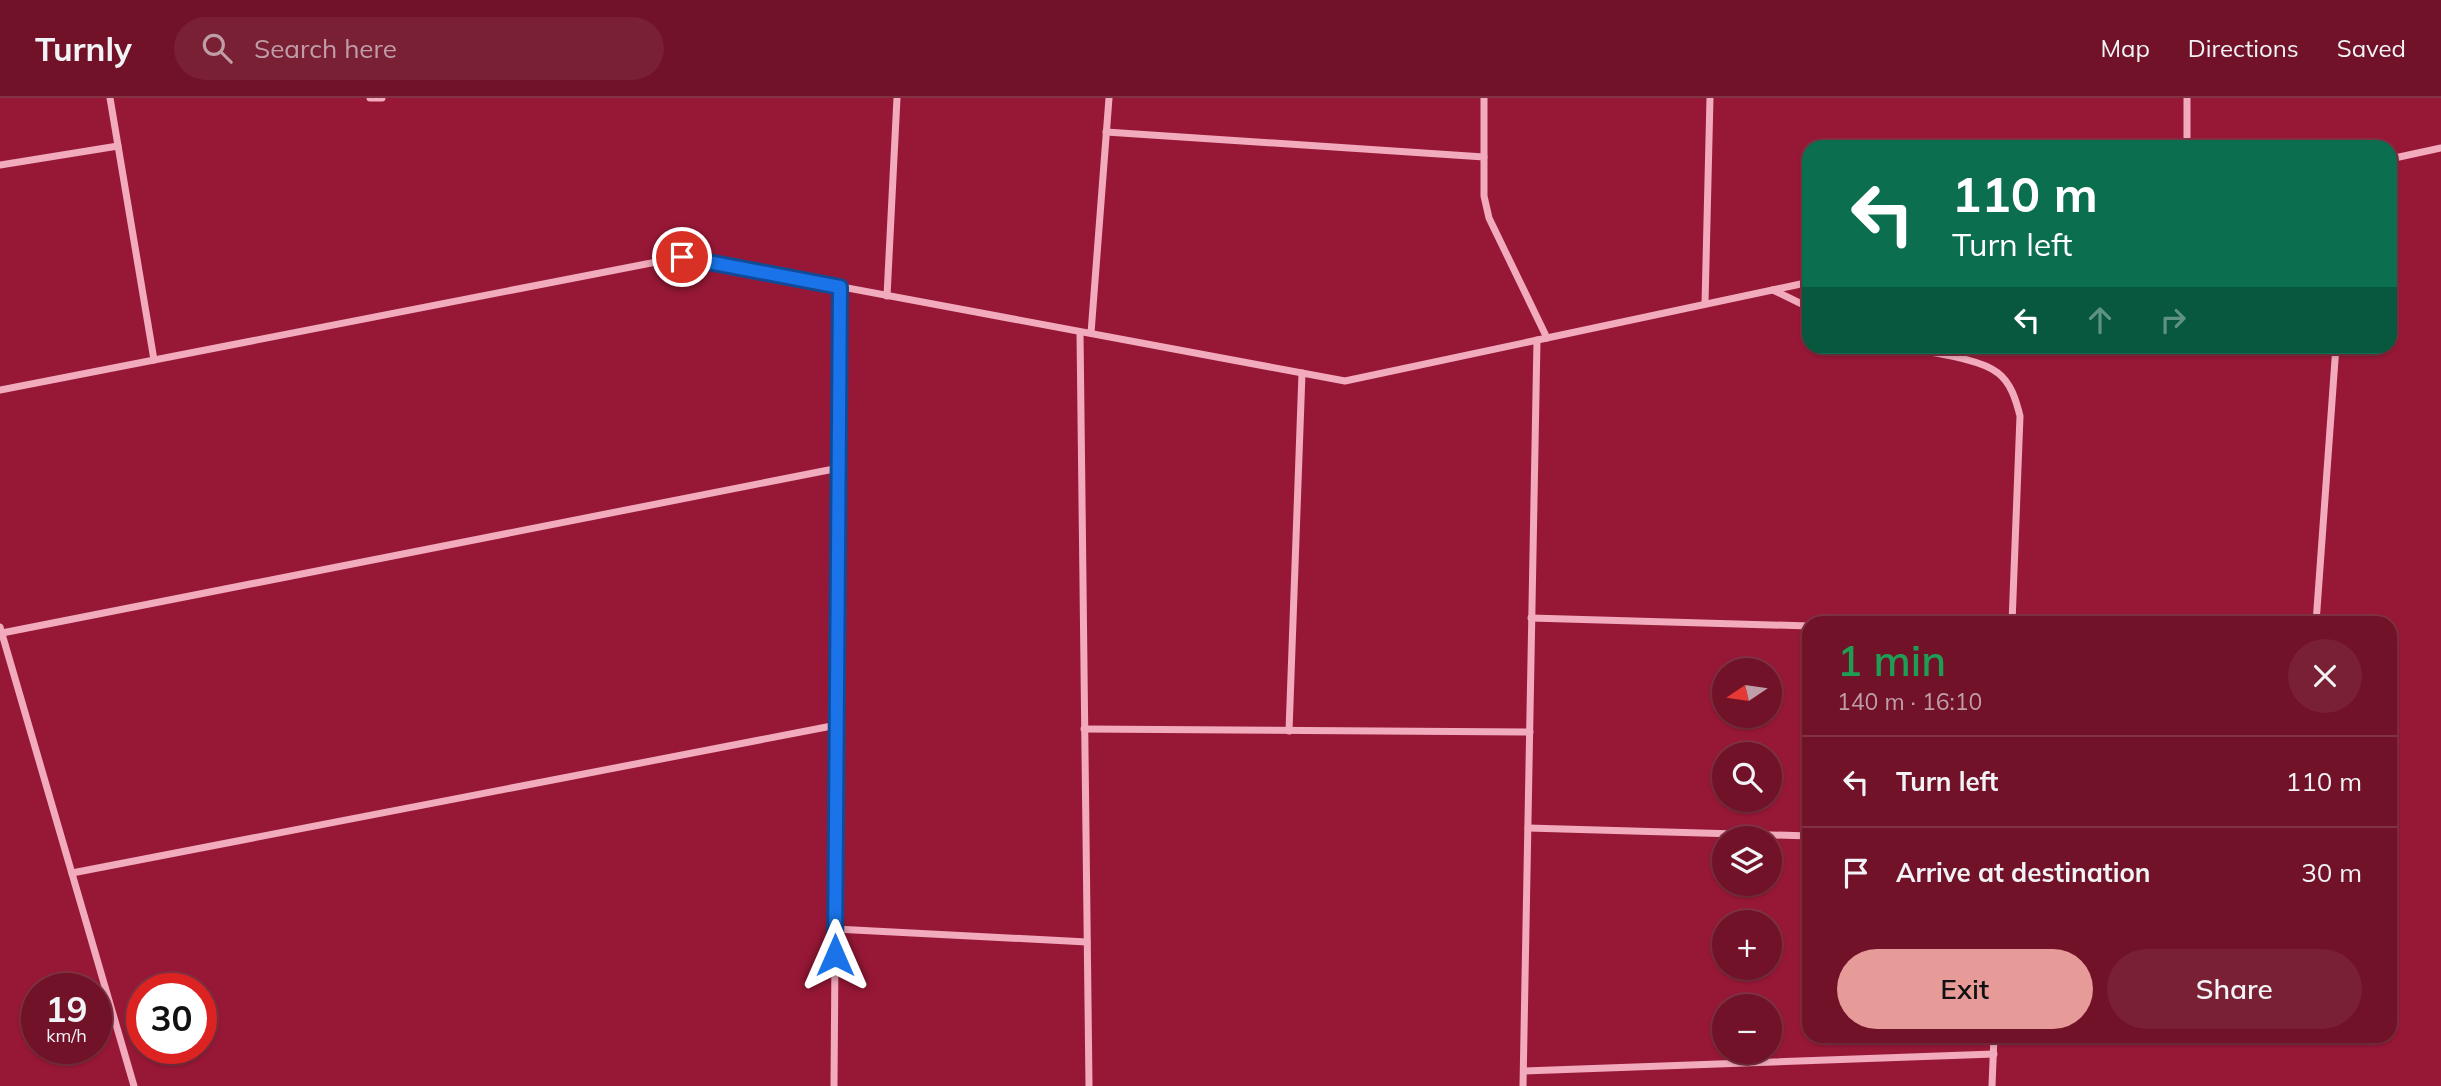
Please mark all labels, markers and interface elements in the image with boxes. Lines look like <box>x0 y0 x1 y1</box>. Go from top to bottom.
search box <box>174 17 664 80</box>
text: Turnly <box>35 28 132 69</box>
icon: search <box>198 29 236 67</box>
text: Search here <box>254 32 397 65</box>
text: Map <box>2100 33 2150 63</box>
text: Directions <box>2188 33 2299 63</box>
text: Saved <box>2337 33 2406 63</box>
text: 110 m <box>1952 163 2098 224</box>
icon: left <box>1837 168 1928 259</box>
text: Turn left <box>1952 224 2072 264</box>
pin <box>652 227 712 287</box>
icon: arrive <box>663 238 701 276</box>
icon: left <box>2008 301 2046 339</box>
icon: ahead <box>2081 301 2119 339</box>
icon: right <box>2154 301 2192 339</box>
text: 1 min <box>1837 634 1946 687</box>
button: close <box>2288 639 2362 713</box>
north arrow <box>1712 658 1782 728</box>
map controls <box>1712 658 1782 1064</box>
text: 140 m · 16:10 <box>1837 687 1982 716</box>
button: search <box>1712 742 1782 812</box>
icon: left <box>1837 763 1875 801</box>
text: Turn left <box>1896 765 1998 798</box>
text: 110 m <box>2286 765 2362 798</box>
button: layers <box>1712 826 1782 896</box>
icon: arrive <box>1837 854 1875 892</box>
text: Arrive at destination <box>1896 856 2151 889</box>
text: 30 m <box>2301 856 2362 889</box>
button: + <box>1712 910 1782 980</box>
position arrow <box>798 918 872 992</box>
button: Exit <box>1837 949 2093 1029</box>
button: Share <box>2107 949 2362 1029</box>
speed limit sign: 30 <box>126 973 217 1064</box>
text: 19 <box>45 987 88 1031</box>
button: − <box>1712 994 1782 1064</box>
text: km/h <box>46 1024 87 1047</box>

